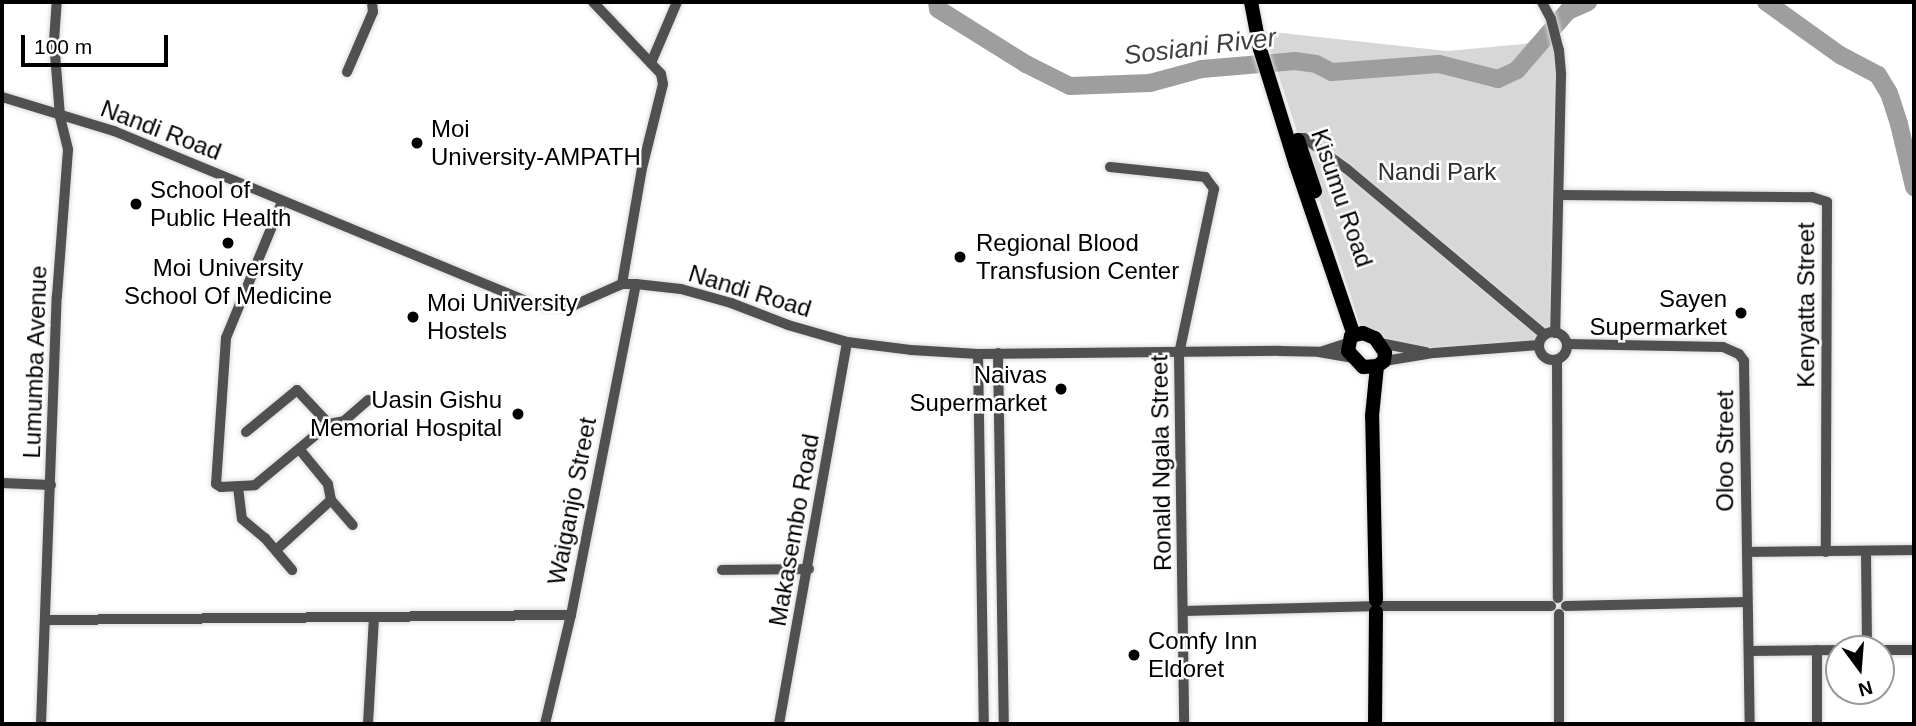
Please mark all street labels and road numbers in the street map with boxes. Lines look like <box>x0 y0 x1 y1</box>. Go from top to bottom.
street label: Nandi Road <box>97 94 225 166</box>
street label: Kisumu Road <box>1305 125 1379 271</box>
street label: Kenyatta Street <box>1792 222 1820 388</box>
street label: Nandi Road <box>685 259 815 323</box>
street label: Lumumba Avenue <box>17 264 53 460</box>
street label: Ronald Ngala Street <box>1145 355 1177 571</box>
street label: Oloo Street <box>1711 390 1739 512</box>
street label: Waiganjo Street <box>542 415 602 587</box>
street label: Makasembo Road <box>763 432 825 628</box>

